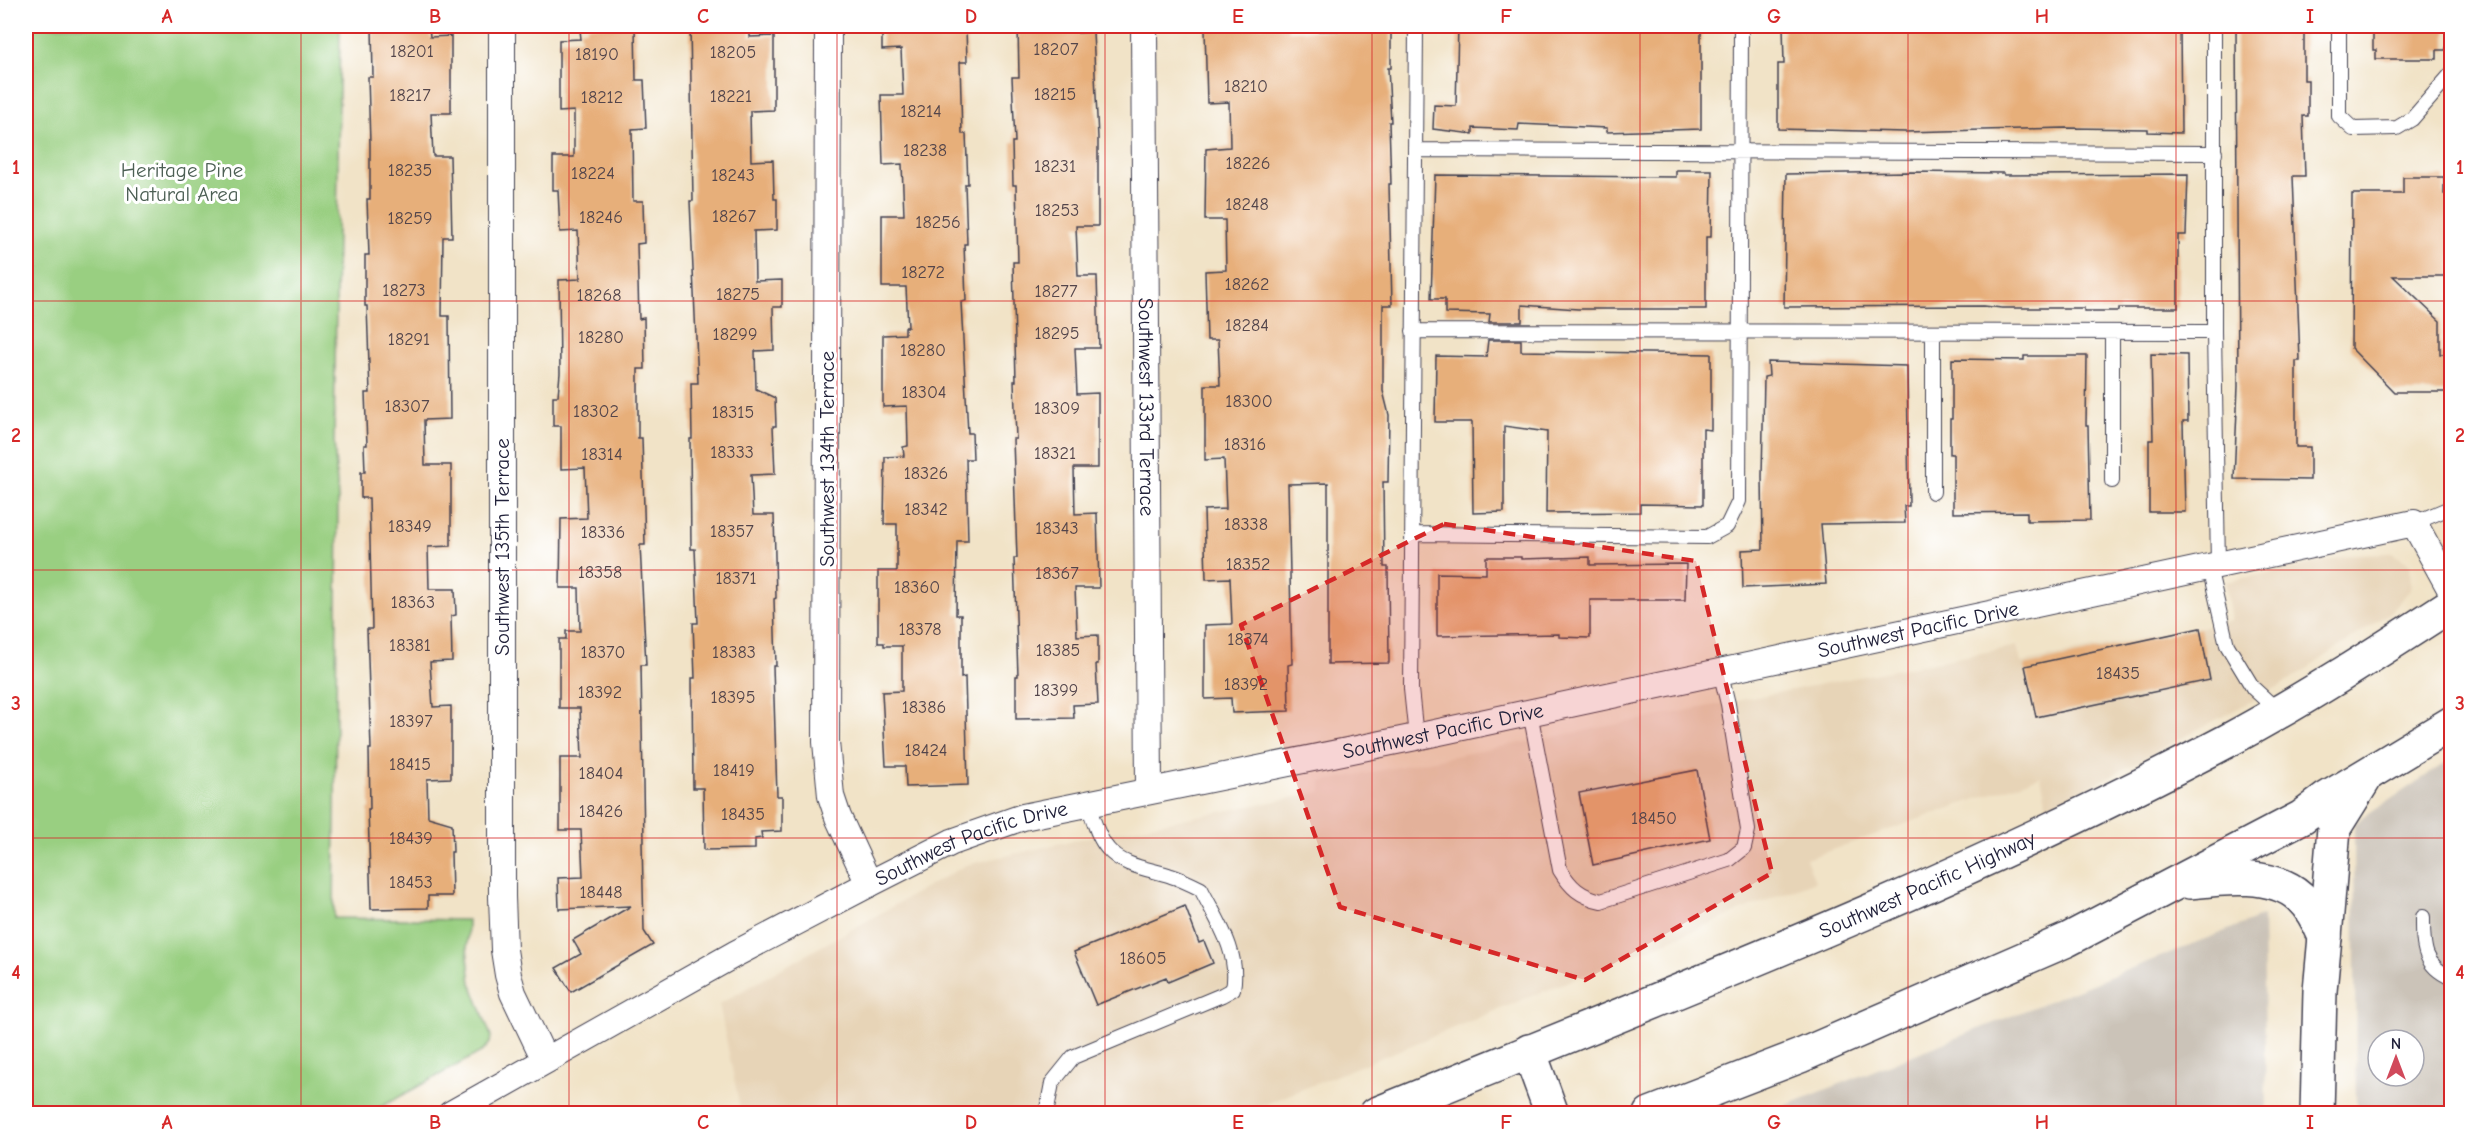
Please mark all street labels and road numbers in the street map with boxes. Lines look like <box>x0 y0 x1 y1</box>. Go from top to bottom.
street label: Southwest 133rd Terrace <box>1134 298 1159 516</box>
street label: Southwest 134th Terrace <box>815 351 839 567</box>
street label: Southwest 135th Terrace <box>490 438 514 656</box>
street label: Southwest Pacific Drive <box>1815 596 2021 663</box>
street label: Southwest Pacific Drive <box>1340 698 1546 764</box>
street label: Southwest Pacific Drive <box>871 796 1069 891</box>
street label: Southwest Pacific Highway <box>1815 826 2040 943</box>

